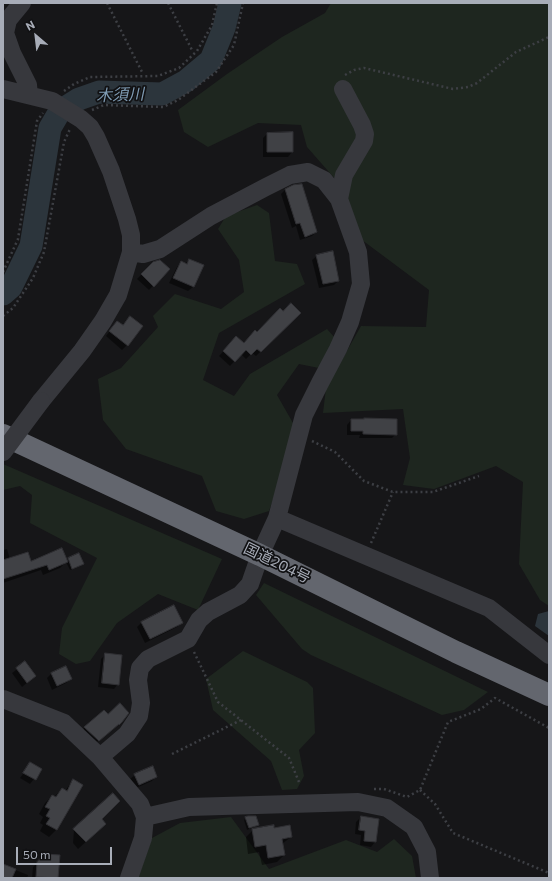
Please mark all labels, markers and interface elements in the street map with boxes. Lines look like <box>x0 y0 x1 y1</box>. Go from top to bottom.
north arrow <box>16 16 56 56</box>
text: N <box>23 17 37 33</box>
water label: 木須川 <box>96 85 144 105</box>
street label: 国道204号 <box>241 539 313 587</box>
scale bar <box>18 839 114 865</box>
text: 50 m <box>23 847 51 861</box>

